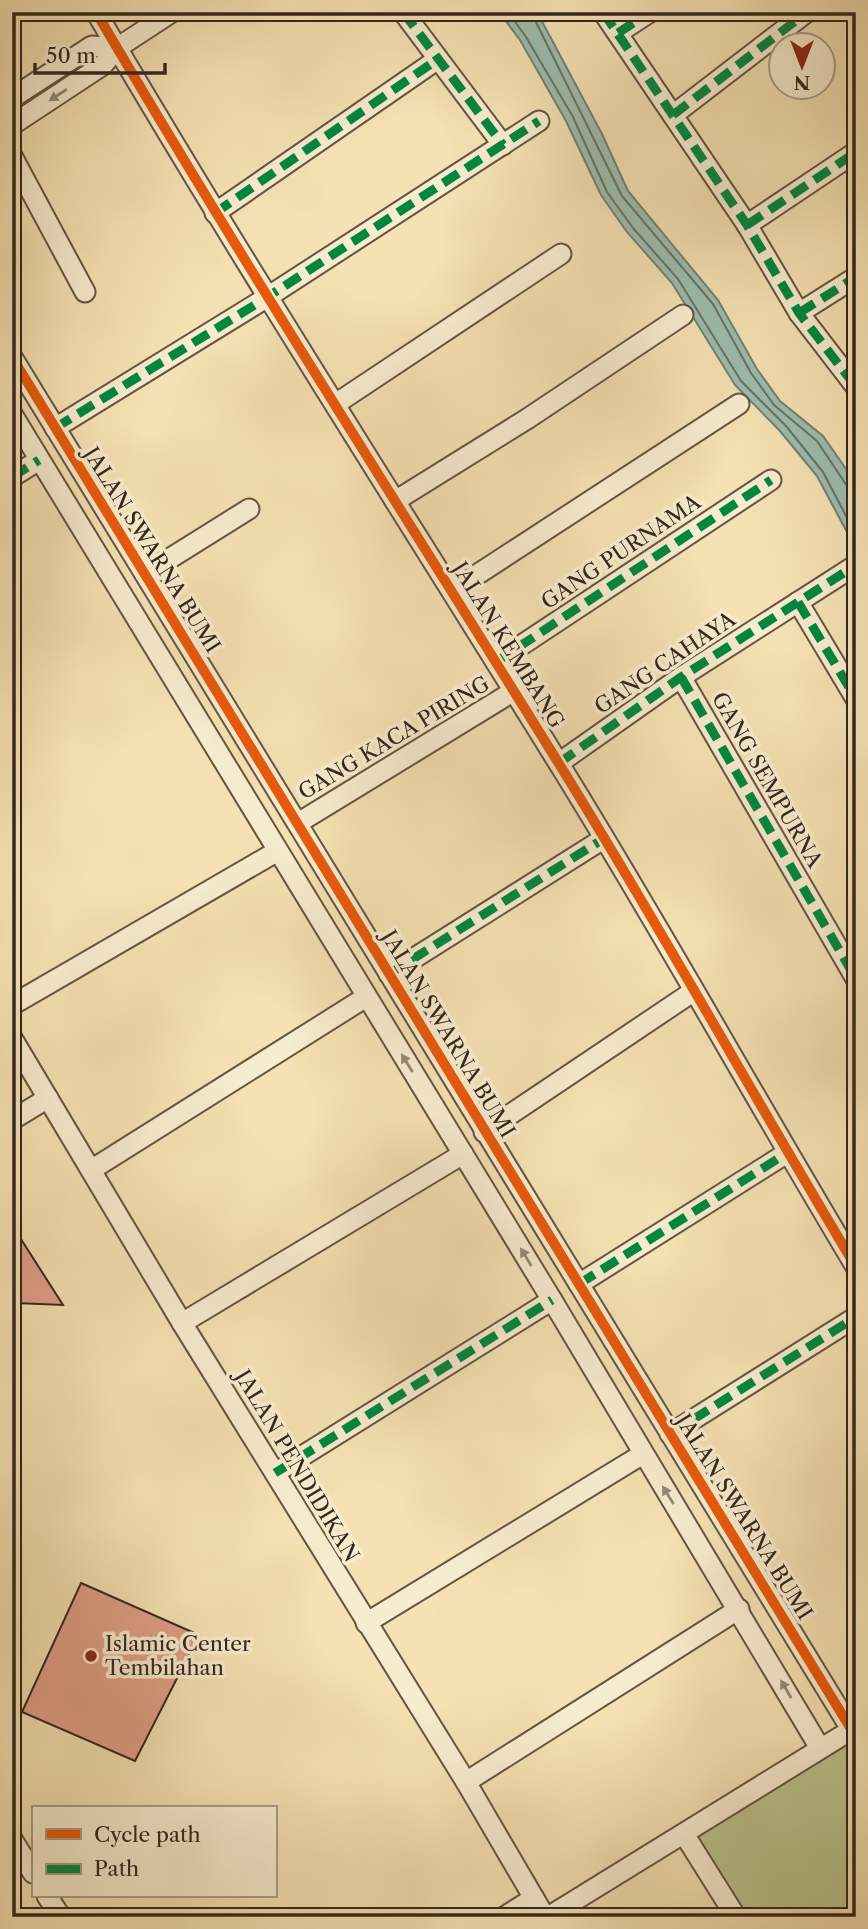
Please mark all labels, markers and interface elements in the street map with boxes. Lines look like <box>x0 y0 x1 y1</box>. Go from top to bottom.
scale bar <box>35 32 164 76</box>
north arrow <box>766 32 836 102</box>
text: 50 m <box>46 43 96 68</box>
text: N <box>794 71 810 94</box>
one-way arrow <box>48 88 67 101</box>
street label: JALAN SWARNA BUMI <box>77 440 226 657</box>
street label: GANG PURNAMA <box>536 489 706 614</box>
street label: JALAN KEMBANG <box>446 554 570 732</box>
street label: GANG CAHAYA <box>590 606 740 719</box>
street label: GANG KACA PIRING <box>294 671 494 805</box>
street label: GANG SEMPURNA <box>707 688 828 872</box>
street label: JALAN SWARNA BUMI <box>375 923 520 1142</box>
one-way arrow <box>401 1054 414 1073</box>
one-way arrow <box>520 1248 533 1267</box>
street label: JALAN PENDIDIKAN <box>229 1363 365 1566</box>
street label: JALAN SWARNA BUMI <box>669 1407 818 1624</box>
one-way arrow <box>662 1485 675 1504</box>
place label: Islamic Center Tembilahan <box>105 1631 251 1680</box>
marker: Islamic Center Tembilahan <box>83 1648 99 1664</box>
one-way arrow <box>780 1680 792 1699</box>
legend <box>32 1806 276 1898</box>
text: Cycle path <box>94 1822 201 1847</box>
text: Path <box>94 1856 139 1881</box>

